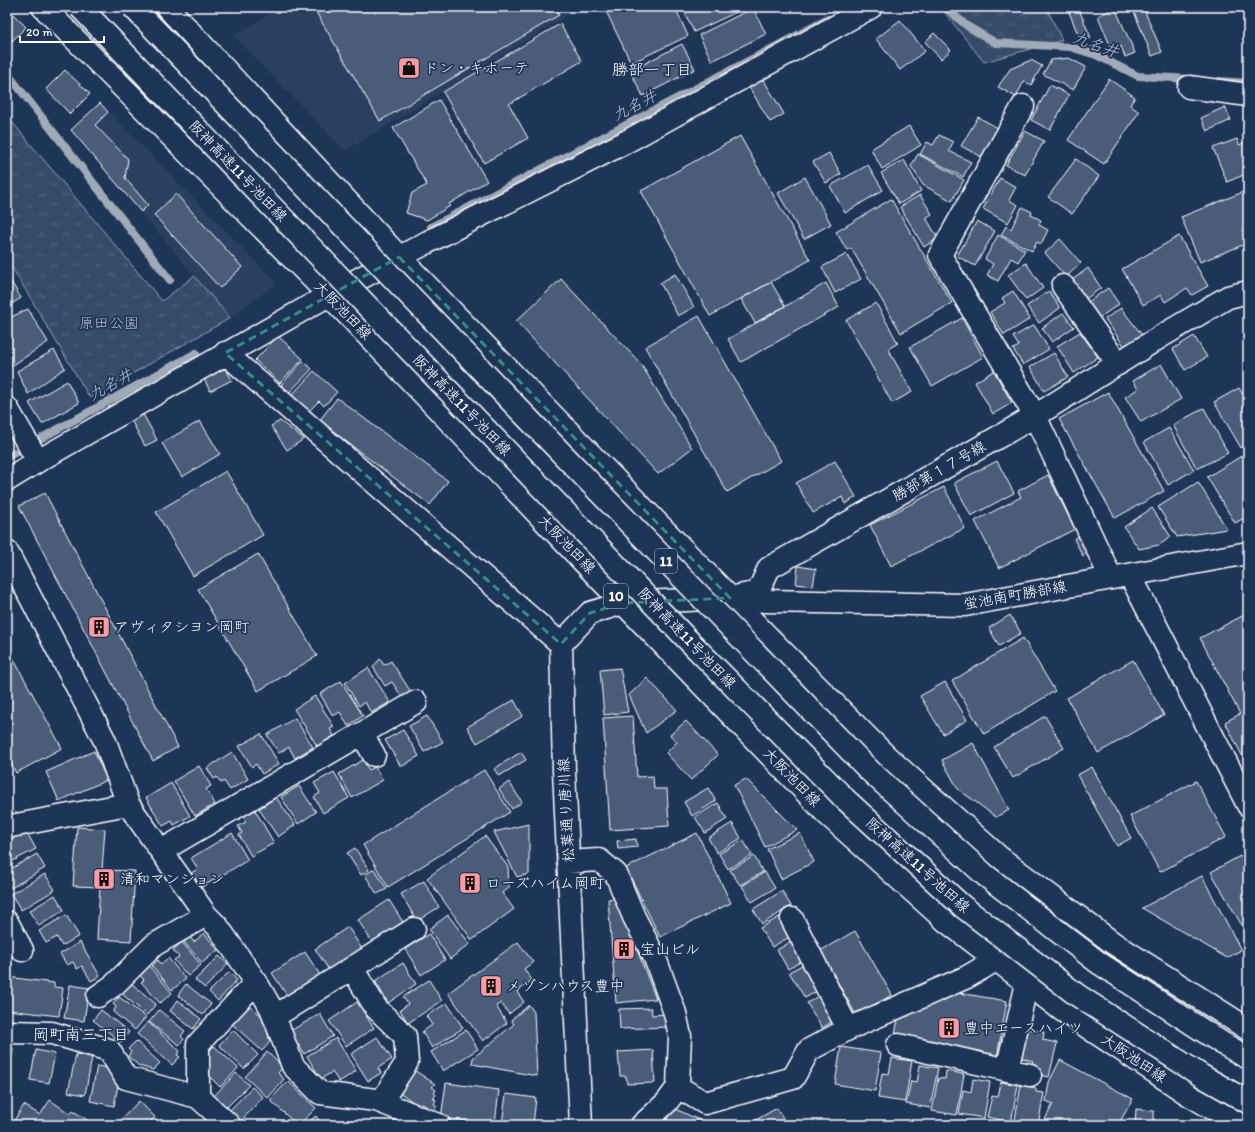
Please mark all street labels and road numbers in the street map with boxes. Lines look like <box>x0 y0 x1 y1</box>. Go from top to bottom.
street label: 阪神高速11号池田線 <box>185 117 291 225</box>
street label: 大阪池田線 <box>310 277 376 343</box>
street label: 阪神高速11号池田線 <box>409 351 515 459</box>
street label: 勝部第１７号線 <box>889 437 989 505</box>
street label: 大阪池田線 <box>534 511 600 577</box>
road number: 11 <box>655 549 677 573</box>
street label: 蛍池南町勝部線 <box>962 577 1068 613</box>
road number: 10 <box>604 584 628 608</box>
street label: 阪神高速11号池田線 <box>634 584 740 692</box>
street label: 大阪池田線 <box>759 744 825 810</box>
street label: 松葉通り唐川線 <box>554 757 578 863</box>
street label: 阪神高速11号池田線 <box>862 814 974 916</box>
street label: 大阪池田線 <box>1098 1030 1170 1086</box>

